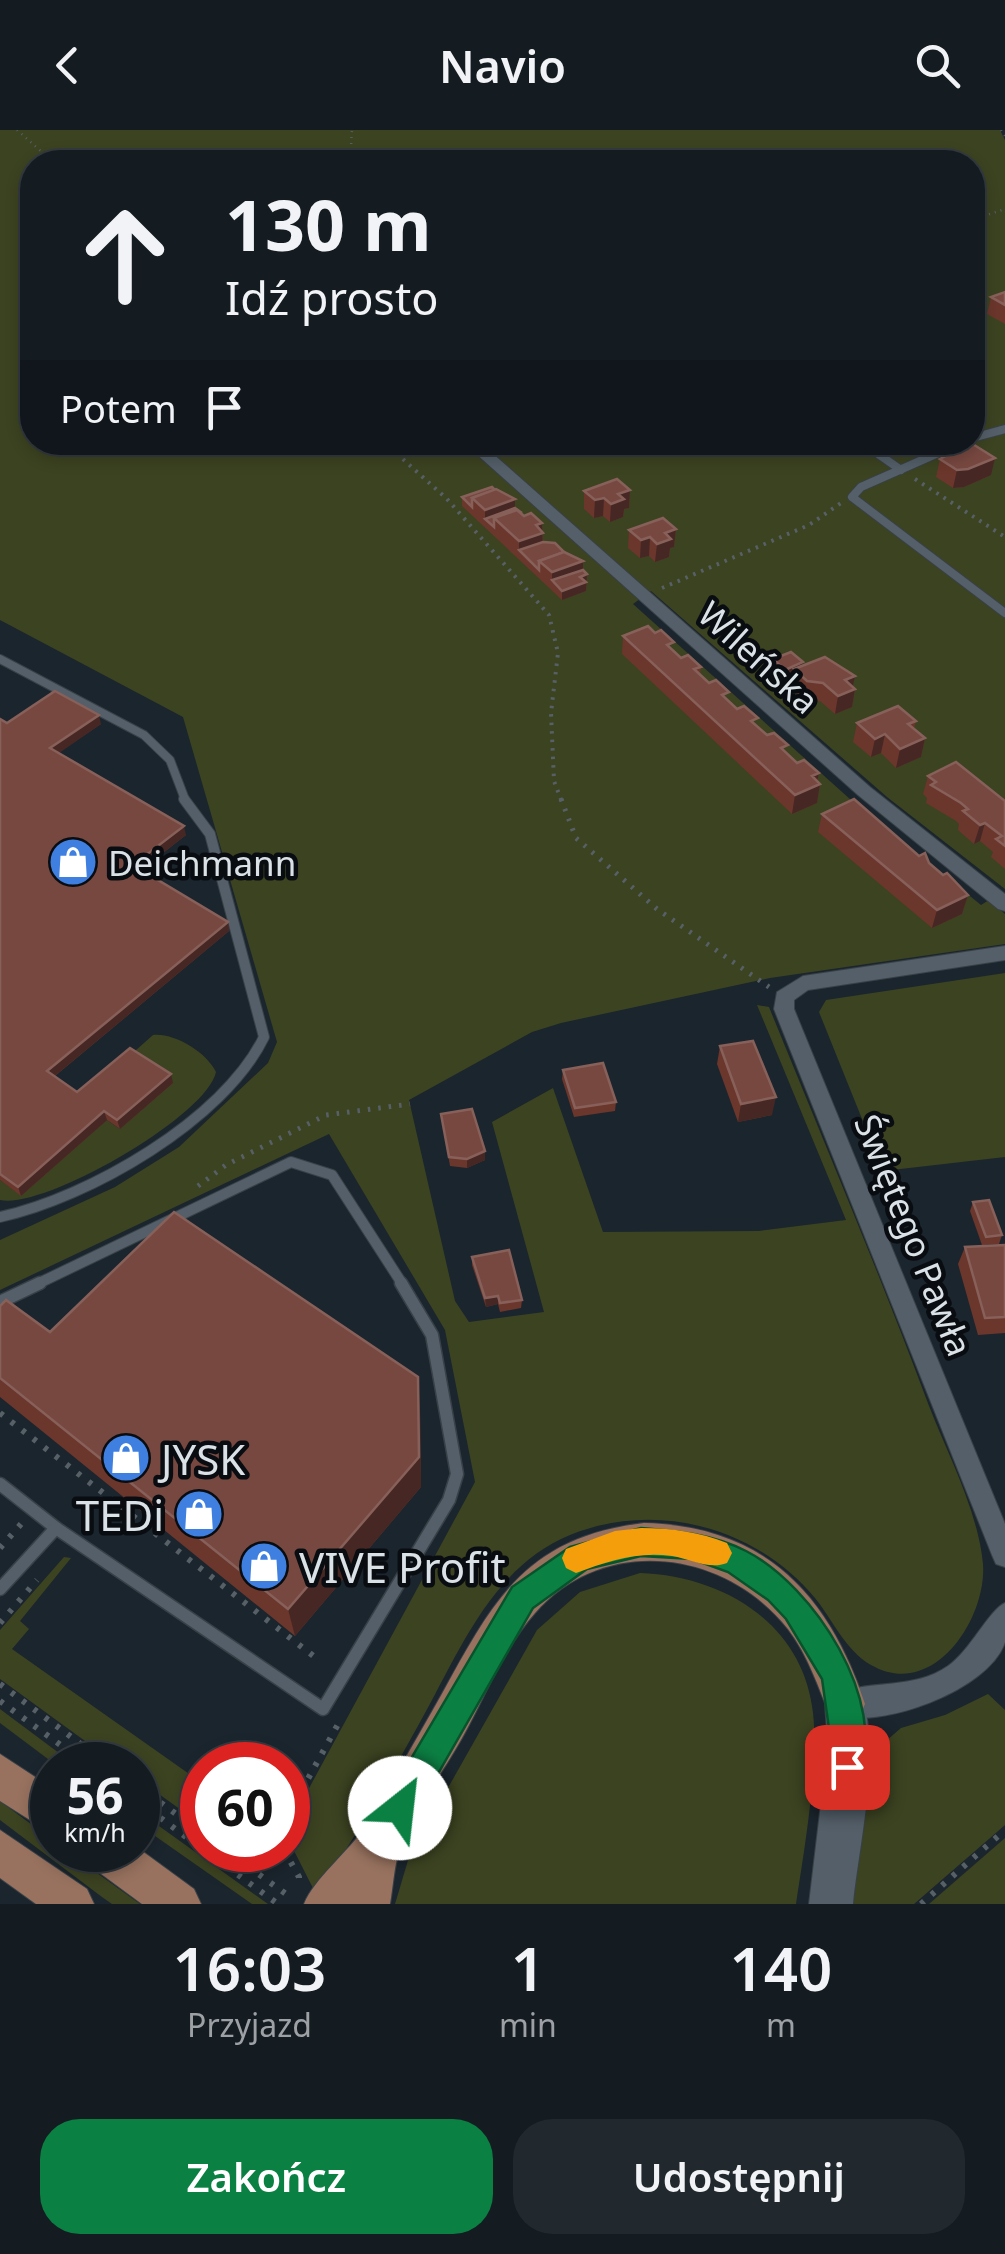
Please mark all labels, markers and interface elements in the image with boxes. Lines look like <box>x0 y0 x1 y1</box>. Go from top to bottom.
text: Navio <box>439 35 566 96</box>
icon: back <box>40 38 95 93</box>
icon: search <box>910 38 965 93</box>
text: 130 m <box>225 176 432 272</box>
icon: ahead <box>60 190 190 320</box>
text: Idź prosto <box>225 267 438 328</box>
icon: arrive <box>197 380 252 435</box>
text: Potem <box>60 382 177 434</box>
street label: Wileńska <box>689 590 829 724</box>
shop icon: Deichmann <box>47 836 99 888</box>
place label: Deichmann <box>108 839 296 886</box>
street label: Świętego Pawła <box>844 1107 984 1363</box>
place label: JYSK <box>157 1430 245 1487</box>
shop icon: JYSK <box>100 1432 152 1484</box>
place label: TEDi <box>76 1486 164 1543</box>
shop icon: TEDi <box>173 1488 225 1540</box>
place label: VIVE Profit <box>299 1538 506 1595</box>
shop icon: VIVE Profit <box>238 1540 290 1592</box>
pin <box>805 1725 890 1810</box>
icon: arrive <box>820 1740 875 1795</box>
speed limit sign: 60 <box>180 1742 310 1872</box>
position arrow <box>348 1756 452 1860</box>
text: 56 <box>66 1761 124 1829</box>
text: km/h <box>64 1815 126 1849</box>
text: 16:03 <box>173 1927 326 2009</box>
text: 1 <box>511 1927 545 2009</box>
text: 140 <box>729 1927 832 2009</box>
text: Przyjazd <box>187 2003 312 2046</box>
text: min <box>499 2003 557 2046</box>
text: m <box>766 2003 796 2046</box>
button: Zakończ <box>40 2119 493 2234</box>
button: Udostępnij <box>513 2119 965 2234</box>

